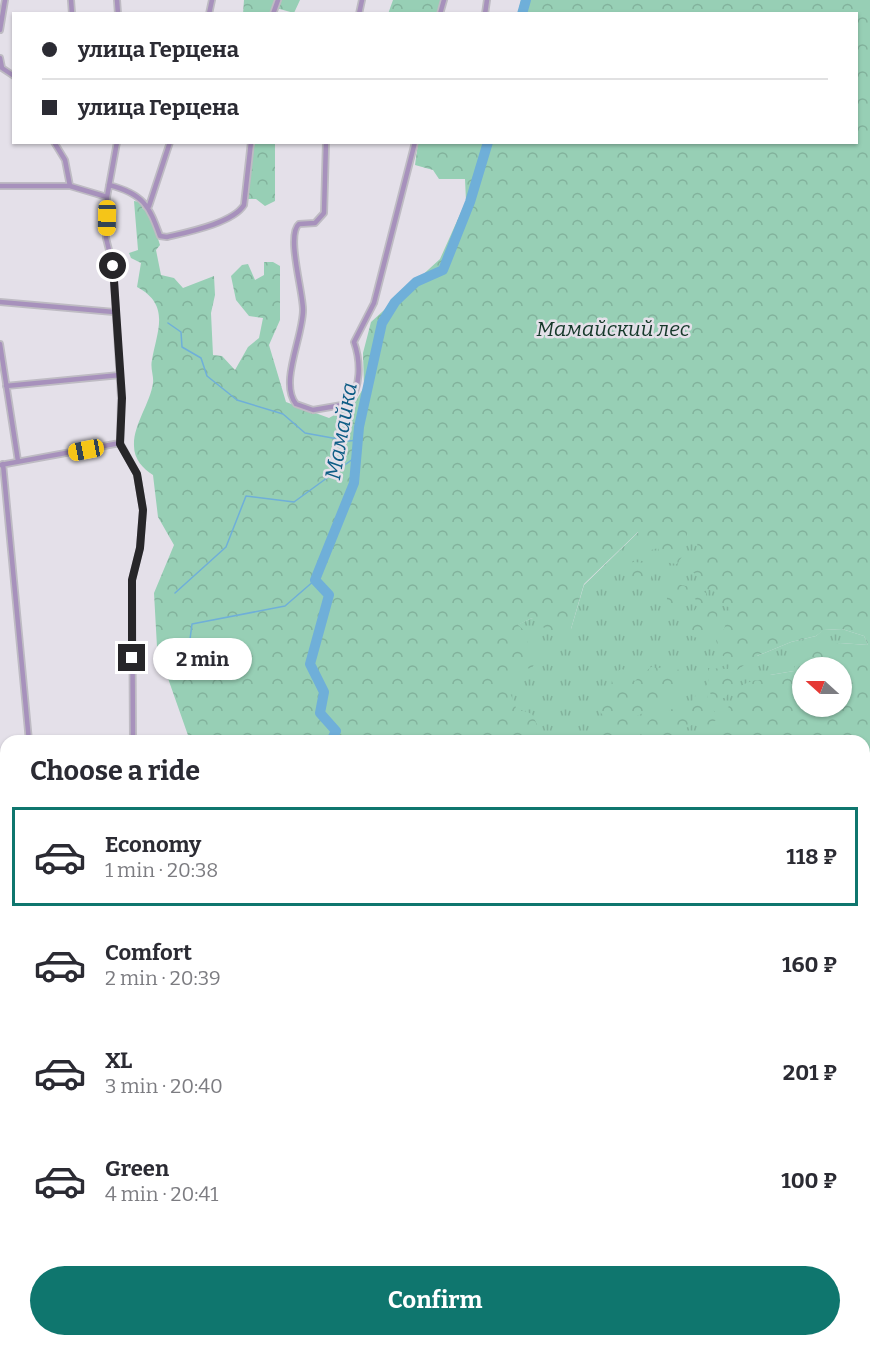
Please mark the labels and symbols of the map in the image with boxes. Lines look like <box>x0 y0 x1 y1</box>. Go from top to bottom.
car <box>98 200 116 236</box>
route start <box>99 252 126 279</box>
park label: Мамайский лес <box>536 316 690 342</box>
water label: Мамайка <box>319 380 363 482</box>
car <box>67 438 105 462</box>
callout: 2 min <box>153 637 252 679</box>
route end <box>118 644 145 671</box>
north arrow <box>792 657 852 717</box>

